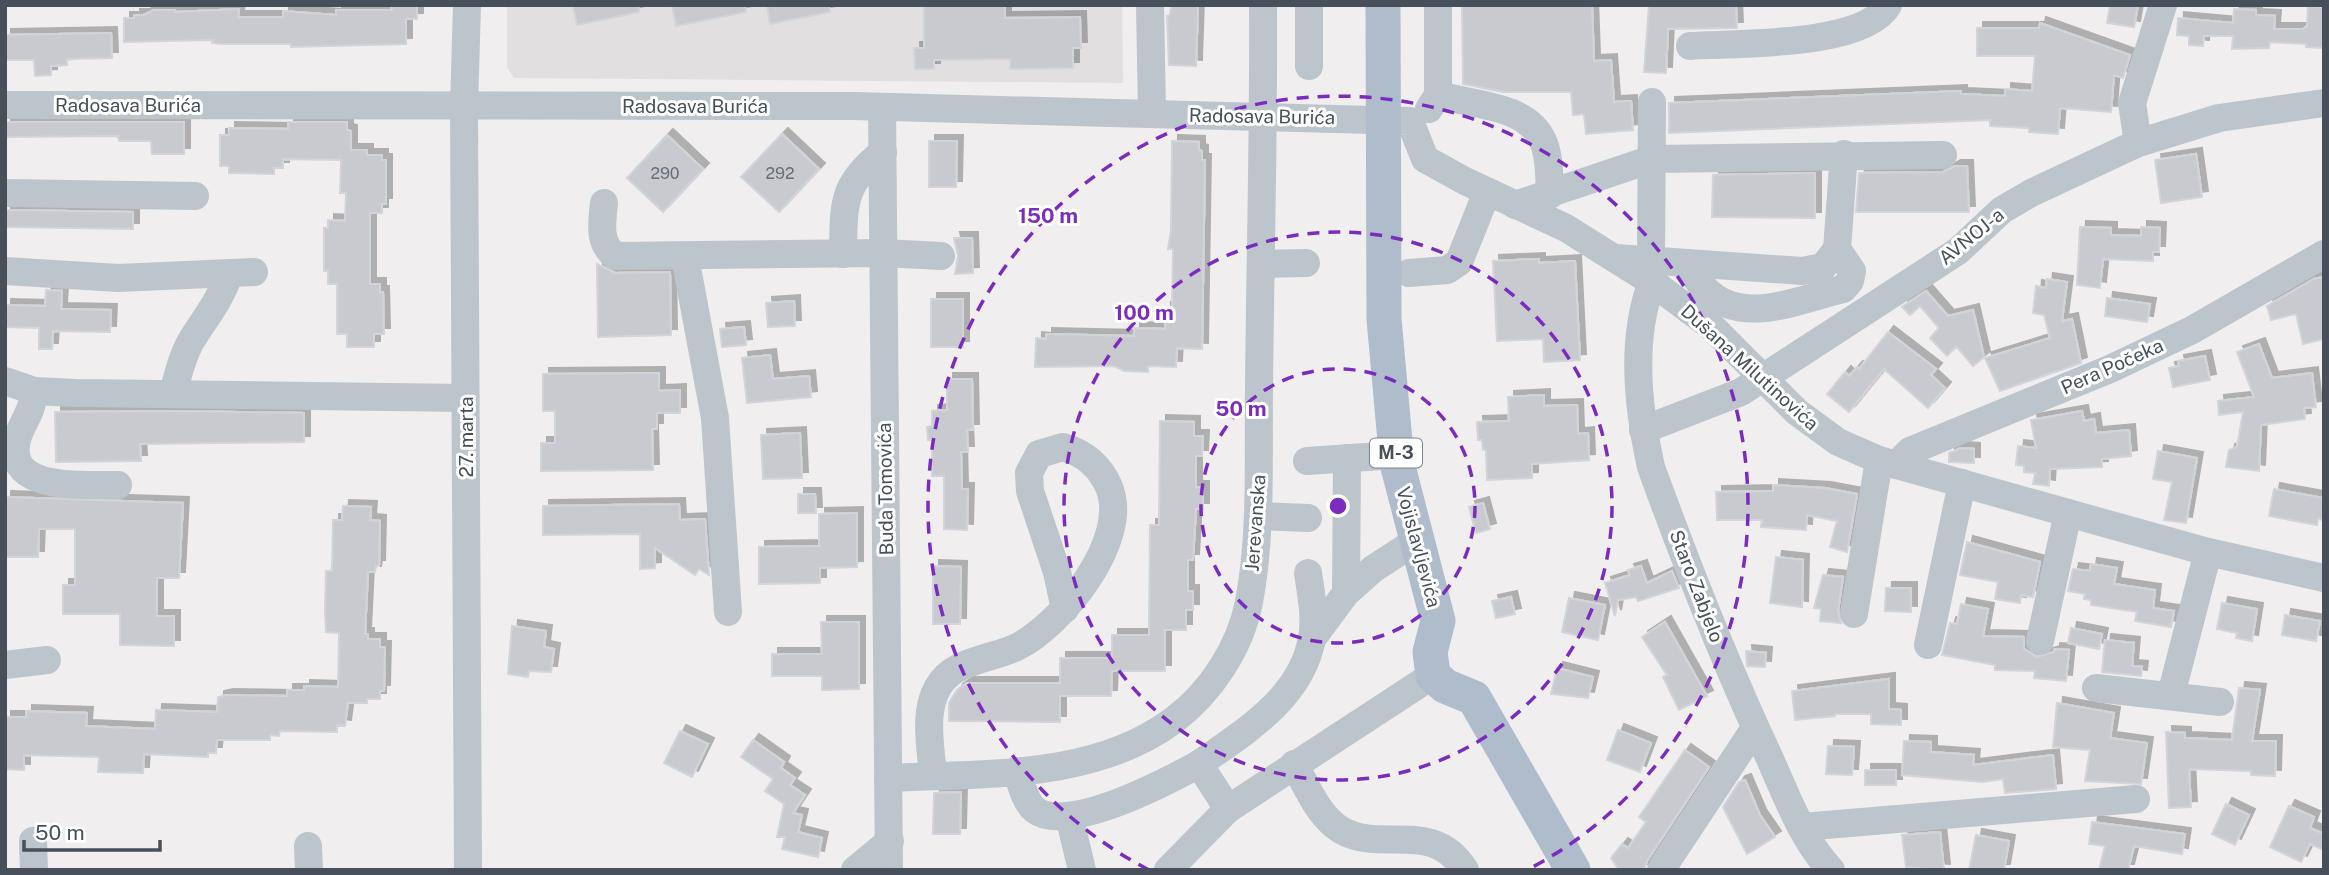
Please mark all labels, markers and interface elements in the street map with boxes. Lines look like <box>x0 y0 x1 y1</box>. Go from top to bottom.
street label: Radosava Burića <box>55 94 201 116</box>
street label: Radosava Burića <box>622 95 768 117</box>
street label: Radosava Burića <box>1189 104 1335 128</box>
house number: 290 <box>650 164 680 183</box>
house number: 292 <box>765 164 795 183</box>
text: 150 m <box>1018 203 1078 228</box>
street label: AVNOJ-a <box>1934 203 2008 269</box>
text: 100 m <box>1114 300 1174 325</box>
street label: Dušana Milutinovića <box>1677 300 1823 434</box>
street label: Pera Počeka <box>2057 334 2167 398</box>
street label: 27. marta <box>455 396 477 478</box>
text: 50 m <box>1215 396 1267 421</box>
street label: Buda Tomovića <box>873 422 897 556</box>
road number: M-3 <box>1370 438 1422 467</box>
street label: Jerevanska <box>1241 474 1269 572</box>
street label: Vojislavljevića <box>1392 484 1446 610</box>
centre of rings <box>1326 494 1350 518</box>
street label: Staro Zabjelo <box>1665 527 1729 645</box>
scale bar <box>24 808 161 852</box>
text: 50 m <box>35 820 85 845</box>

